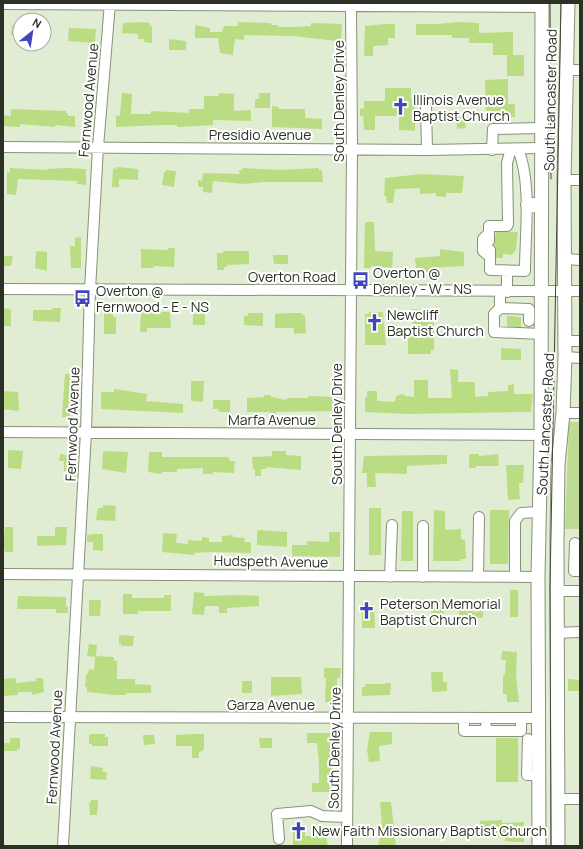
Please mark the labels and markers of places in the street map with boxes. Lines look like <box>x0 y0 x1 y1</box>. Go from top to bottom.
place label: Illinois Avenue Baptist Church <box>413 90 510 125</box>
church icon: Illinois Avenue Baptist Church <box>390 97 410 117</box>
place label: Overton @ Denley - W - NS <box>373 263 472 298</box>
bus stop icon: Overton @ Denley - W - NS <box>350 270 370 290</box>
place label: Overton @ Fernwood - E - NS <box>96 281 209 316</box>
bus stop icon: Overton @ Fernwood - E - NS <box>73 288 93 308</box>
place label: Newcliff Baptist Church <box>387 305 484 340</box>
church icon: Newcliff Baptist Church <box>364 312 384 332</box>
place label: Peterson Memorial Baptist Church <box>380 594 501 629</box>
church icon: Peterson Memorial Baptist Church <box>357 601 377 621</box>
church icon: New Faith Missionary Baptist Church <box>289 820 309 840</box>
place label: New Faith Missionary Baptist Church <box>312 821 547 840</box>

